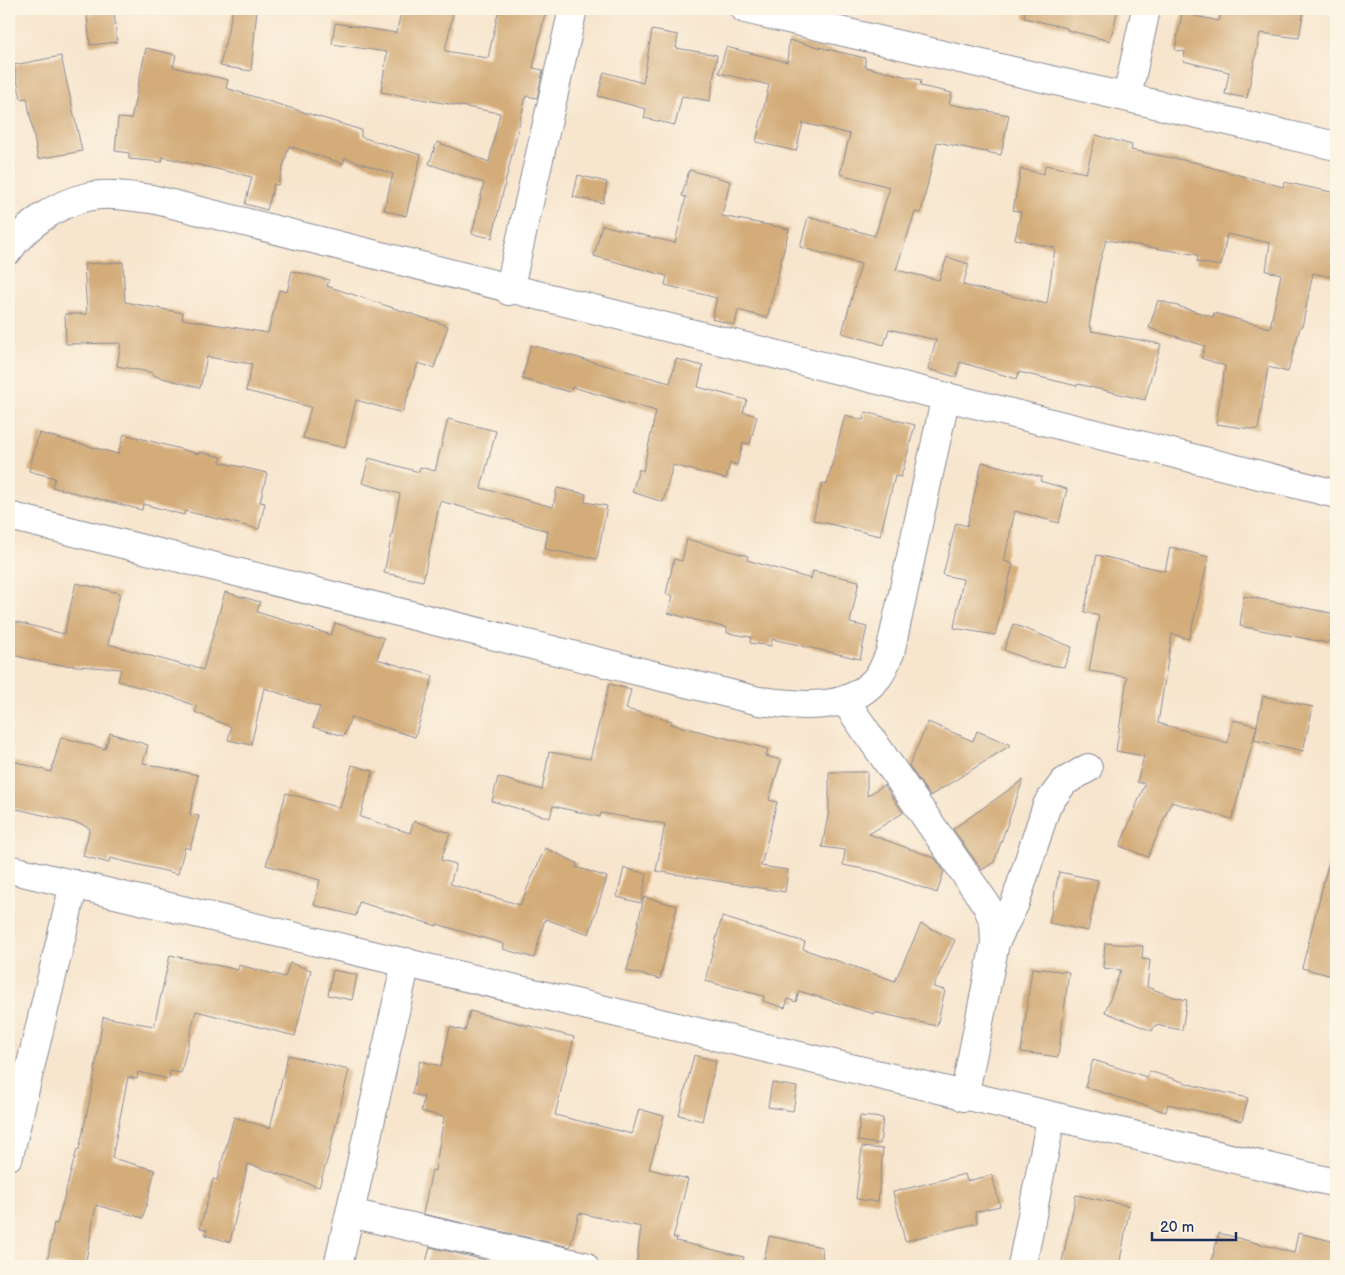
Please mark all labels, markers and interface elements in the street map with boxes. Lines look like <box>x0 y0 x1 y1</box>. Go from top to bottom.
scale bar <box>1152 1210 1236 1242</box>
text: 20 m <box>1160 1218 1194 1237</box>

